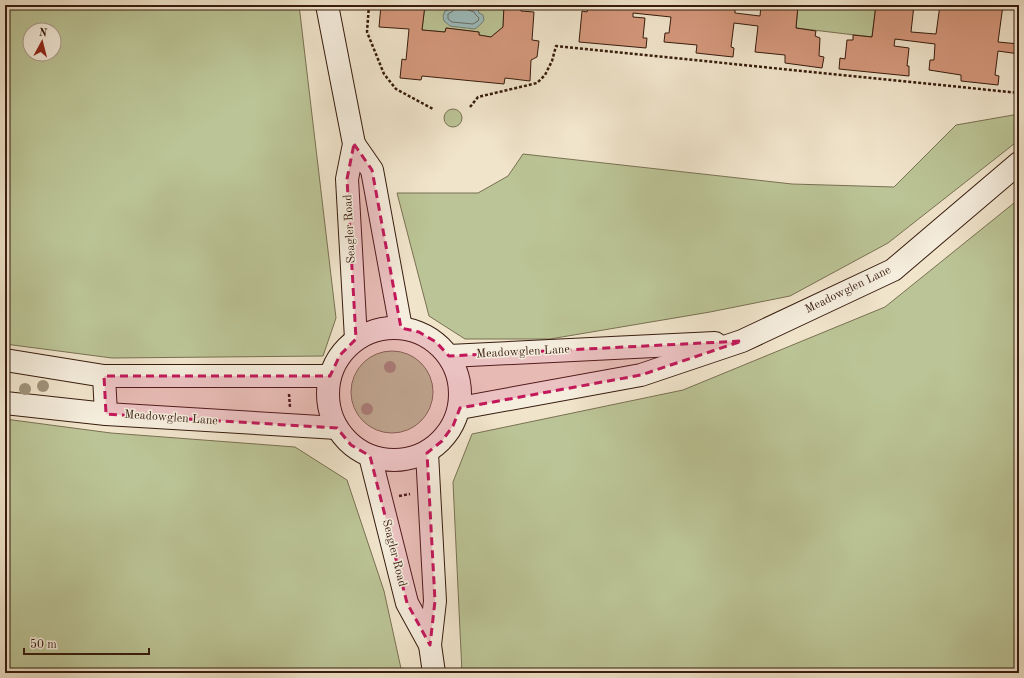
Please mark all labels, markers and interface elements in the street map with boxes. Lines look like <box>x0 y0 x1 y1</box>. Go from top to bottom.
north arrow <box>22 22 62 62</box>
text: N <box>38 28 48 40</box>
street label: Seagler Road <box>342 194 358 264</box>
street label: Meadowglen Lane <box>803 264 893 316</box>
street label: Meadowglen Lane <box>476 344 571 360</box>
street label: Meadowglen Lane <box>124 409 219 427</box>
street label: Seagler Road <box>380 518 408 588</box>
scale bar <box>24 630 149 656</box>
text: 50 m <box>30 638 57 651</box>

